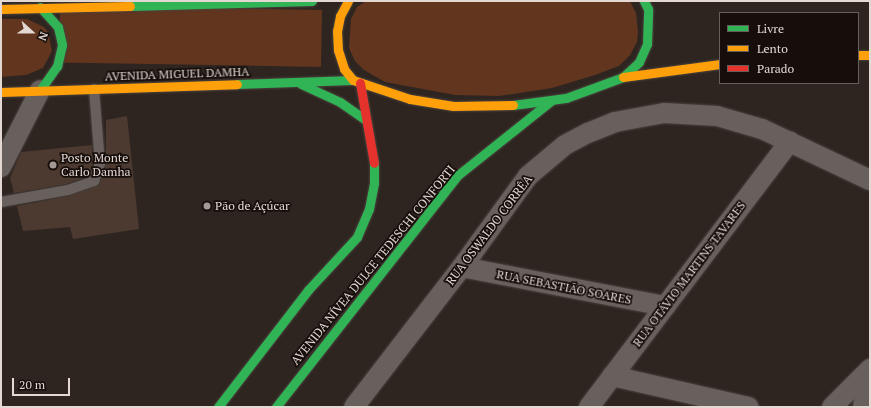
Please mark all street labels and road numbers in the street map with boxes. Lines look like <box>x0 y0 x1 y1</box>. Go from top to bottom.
street label: AVENIDA MIGUEL DAMHA <box>104 64 250 84</box>
street label: AVENIDA NÍVEA DULCE TEDESCHI CONFORTI <box>288 162 458 368</box>
street label: RUA OSWALDO CORRÊA <box>443 172 535 288</box>
street label: RUA OTÁVIO MARTINS TAVARES <box>630 199 748 349</box>
street label: RUA SEBASTIÃO SOARES <box>495 267 633 307</box>

